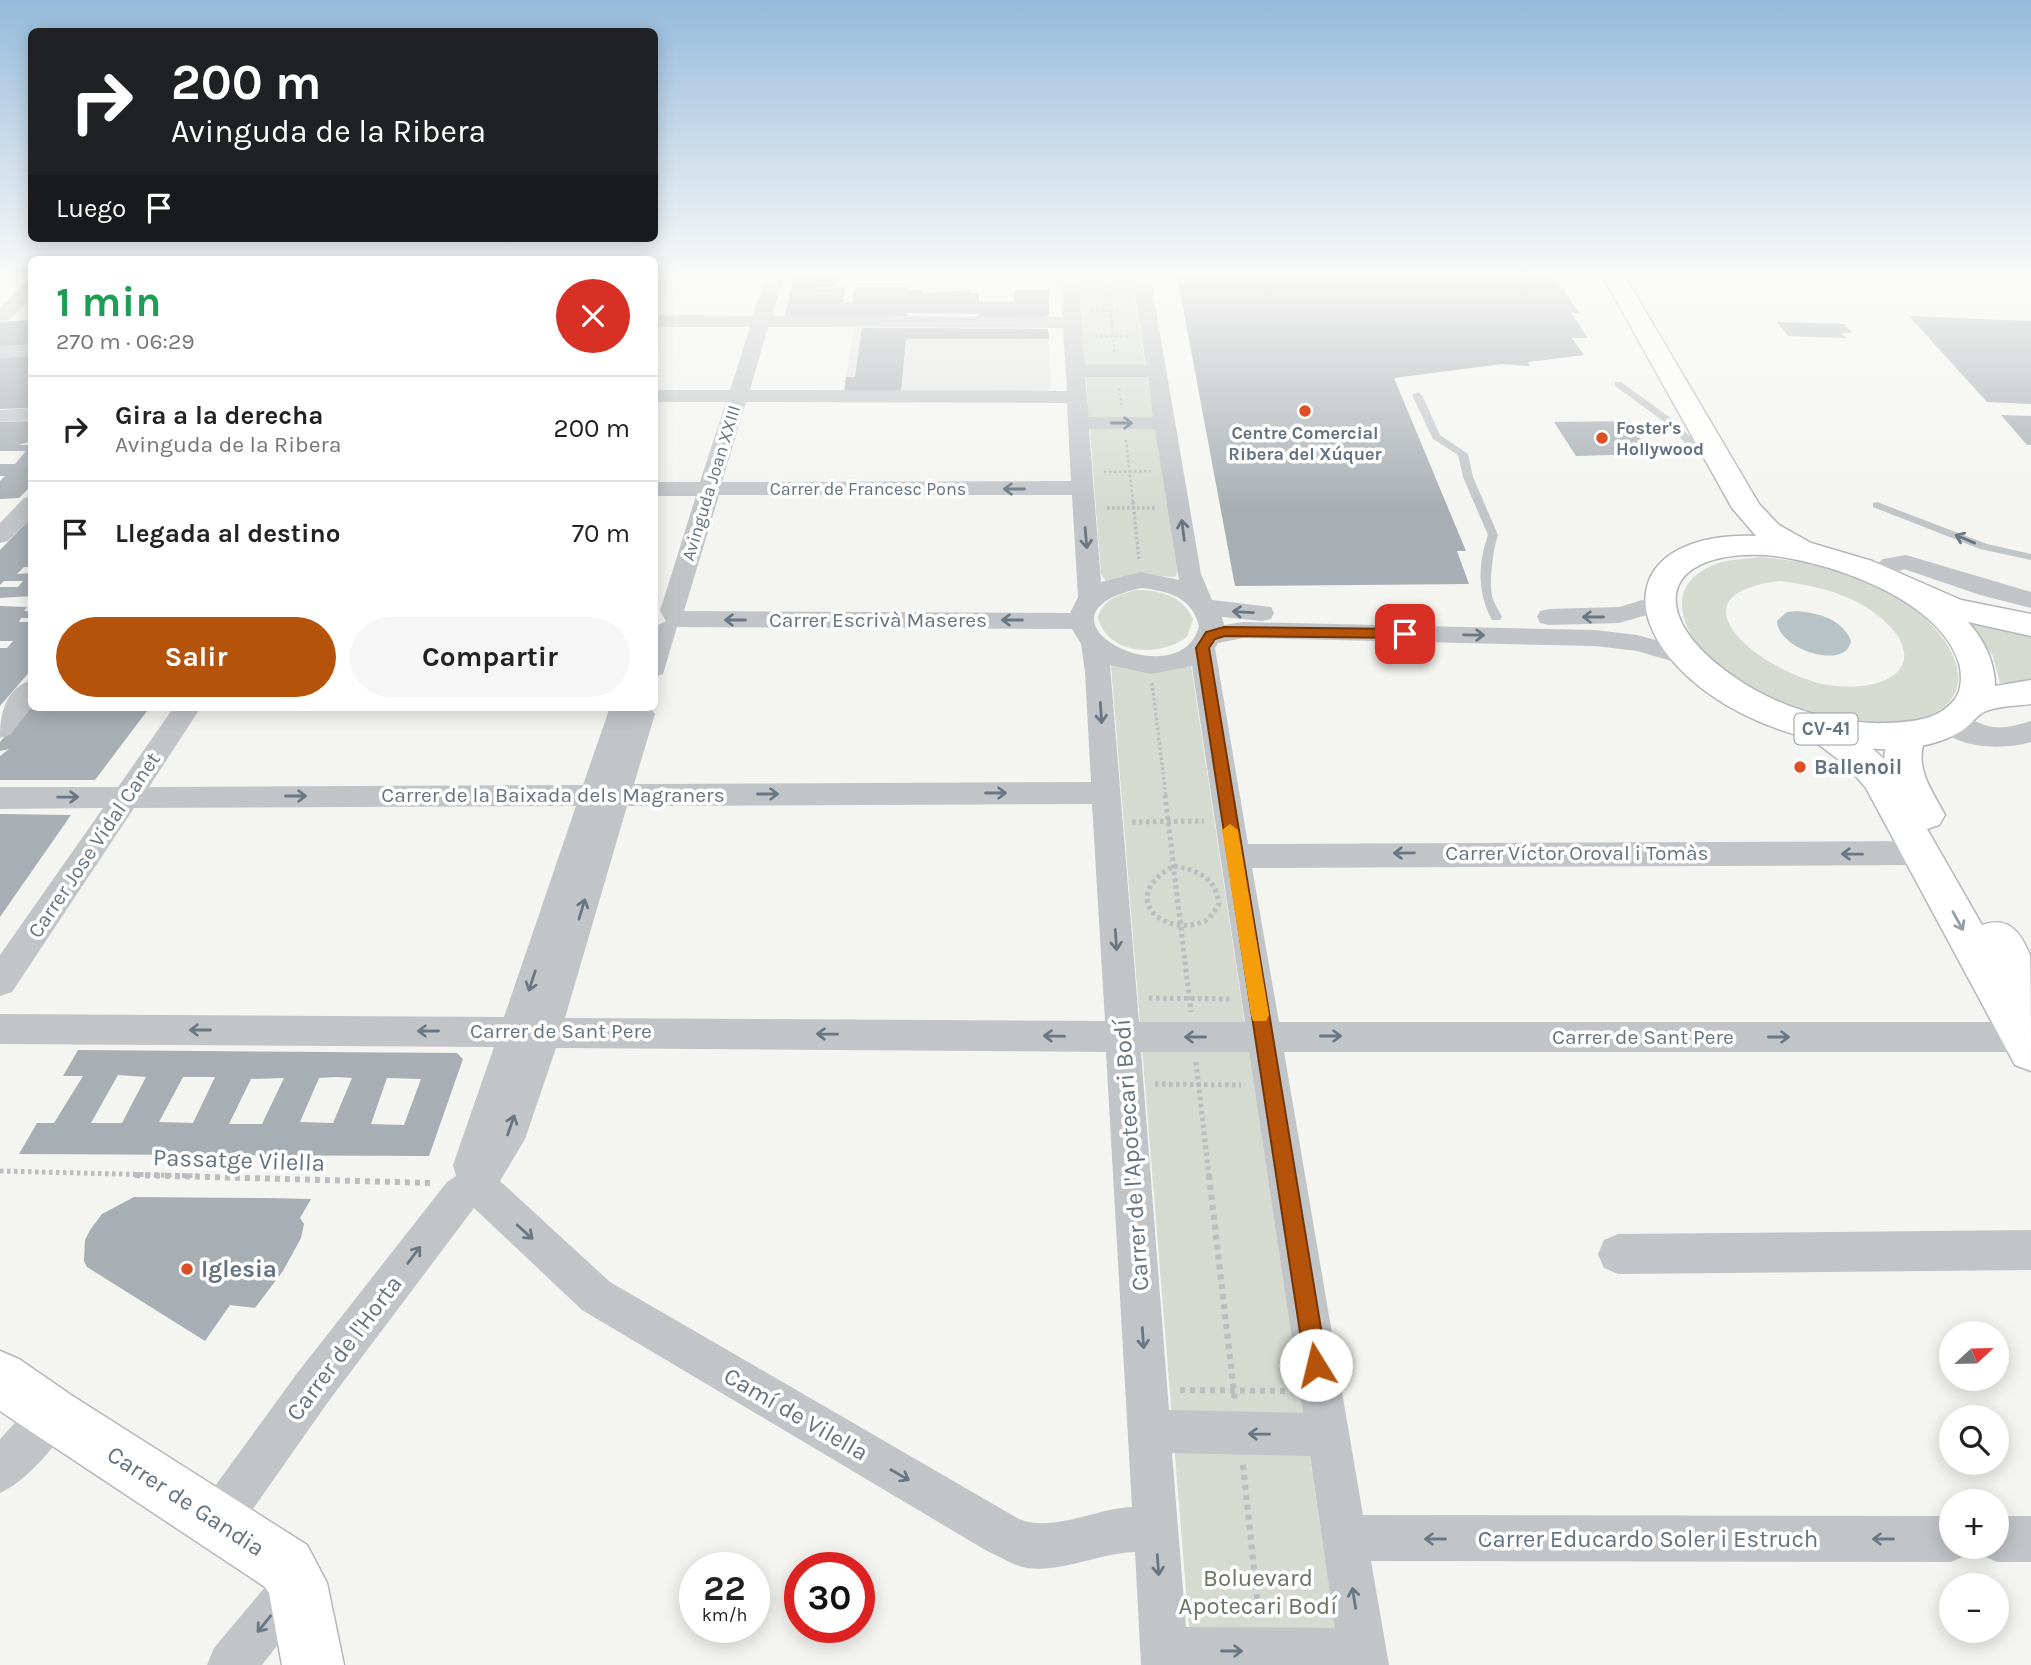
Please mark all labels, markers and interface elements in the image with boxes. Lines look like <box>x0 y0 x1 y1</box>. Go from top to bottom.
text: 200 m <box>171 54 322 111</box>
icon: right <box>56 56 147 147</box>
text: Avinguda de la Ribera <box>171 113 486 150</box>
icon: arrive <box>140 189 178 227</box>
text: Luego <box>56 193 126 224</box>
text: 1 min <box>56 277 161 327</box>
button: close <box>556 279 630 353</box>
text: 270 m · 06:29 <box>56 328 195 355</box>
text: Gira a la derecha <box>115 400 324 431</box>
street label: Avinguda Joan XXIII <box>677 403 745 563</box>
marker: Centre Comercial Ribera del Xúquer <box>1297 403 1313 419</box>
icon: right <box>56 410 94 448</box>
text: 200 m <box>554 413 630 444</box>
one-way arrow <box>1110 416 1133 430</box>
place label: Foster's Hollywood <box>1616 417 1704 460</box>
place label: Centre Comercial Ribera del Xúquer <box>1228 422 1382 465</box>
marker: Foster's Hollywood <box>1594 430 1610 446</box>
text: Avinguda de la Ribera <box>115 431 341 458</box>
street label: Carrer de Francesc Pons <box>770 478 966 500</box>
one-way arrow <box>1003 482 1026 495</box>
icon: arrive <box>56 515 94 553</box>
text: Llegada al destino <box>115 518 341 549</box>
text: 70 m <box>572 518 630 549</box>
one-way arrow <box>1177 520 1190 542</box>
one-way arrow <box>1080 527 1093 549</box>
one-way arrow <box>1955 532 1977 545</box>
pin <box>1375 604 1435 664</box>
one-way arrow <box>1232 606 1255 619</box>
street label: Carrer Escrivà Maseres <box>769 608 987 632</box>
one-way arrow <box>1582 610 1605 624</box>
one-way arrow <box>724 613 747 626</box>
one-way arrow <box>1000 613 1023 627</box>
icon: arrive <box>1386 615 1424 653</box>
button: Salir <box>56 617 336 697</box>
button: Compartir <box>350 617 630 697</box>
one-way arrow <box>1462 629 1485 642</box>
one-way arrow <box>1094 701 1107 724</box>
road number: CV-41 <box>1794 714 1857 744</box>
street label: Carrer Jose Vidal Canet <box>23 748 165 942</box>
place label: Ballenoil <box>1814 755 1902 779</box>
marker: Ballenoil <box>1792 759 1808 775</box>
street label: Carrer de la Baixada dels Magraners <box>381 783 725 807</box>
one-way arrow <box>984 786 1007 800</box>
one-way arrow <box>756 787 779 801</box>
one-way arrow <box>284 789 307 803</box>
one-way arrow <box>56 790 79 804</box>
street label: Carrer Víctor Oroval i Tomàs <box>1445 841 1709 865</box>
one-way arrow <box>1393 846 1416 860</box>
one-way arrow <box>1841 847 1864 861</box>
one-way arrow <box>576 898 589 920</box>
one-way arrow <box>1952 910 1965 931</box>
one-way arrow <box>1110 928 1123 951</box>
one-way arrow <box>525 970 537 992</box>
street label: Carrer de l'Apotecari Bodí <box>1107 1017 1154 1292</box>
street label: Carrer de Sant Pere <box>470 1019 652 1043</box>
one-way arrow <box>189 1023 212 1037</box>
one-way arrow <box>416 1024 439 1038</box>
street label: Carrer de Sant Pere <box>1552 1025 1734 1049</box>
one-way arrow <box>815 1027 838 1041</box>
one-way arrow <box>1043 1029 1066 1043</box>
one-way arrow <box>1320 1029 1343 1043</box>
one-way arrow <box>1184 1030 1207 1044</box>
one-way arrow <box>1768 1030 1791 1044</box>
one-way arrow <box>506 1115 518 1137</box>
street label: Passatge Vilella <box>153 1143 325 1177</box>
one-way arrow <box>516 1224 534 1240</box>
one-way arrow <box>407 1247 422 1265</box>
place label: Iglesia <box>201 1255 277 1283</box>
marker: Iglesia <box>179 1261 195 1277</box>
street label: Carrer de l'Horta <box>280 1270 408 1426</box>
north arrow <box>1939 1321 2009 1391</box>
map controls <box>1939 1321 2009 1643</box>
one-way arrow <box>1137 1326 1150 1349</box>
position arrow <box>1279 1328 1353 1402</box>
street label: Camí de Vilella <box>719 1361 873 1467</box>
button: search <box>1939 1405 2009 1475</box>
one-way arrow <box>1248 1427 1271 1440</box>
street label: Carrer de Gandia <box>102 1440 270 1562</box>
one-way arrow <box>889 1468 909 1482</box>
button: + <box>1939 1489 2009 1559</box>
street label: Carrer Educardo Soler i Estruch <box>1478 1525 1818 1553</box>
one-way arrow <box>1424 1532 1447 1546</box>
one-way arrow <box>1872 1532 1895 1546</box>
speed limit sign: 30 <box>784 1552 875 1643</box>
one-way arrow <box>1152 1553 1165 1576</box>
park label: Boluevard Apotecari Bodí <box>1179 1564 1338 1620</box>
text: 22 <box>703 1568 746 1609</box>
button: − <box>1939 1573 2009 1643</box>
one-way arrow <box>1347 1587 1360 1610</box>
text: km/h <box>702 1604 747 1626</box>
one-way arrow <box>256 1615 272 1633</box>
one-way arrow <box>1220 1644 1243 1658</box>

